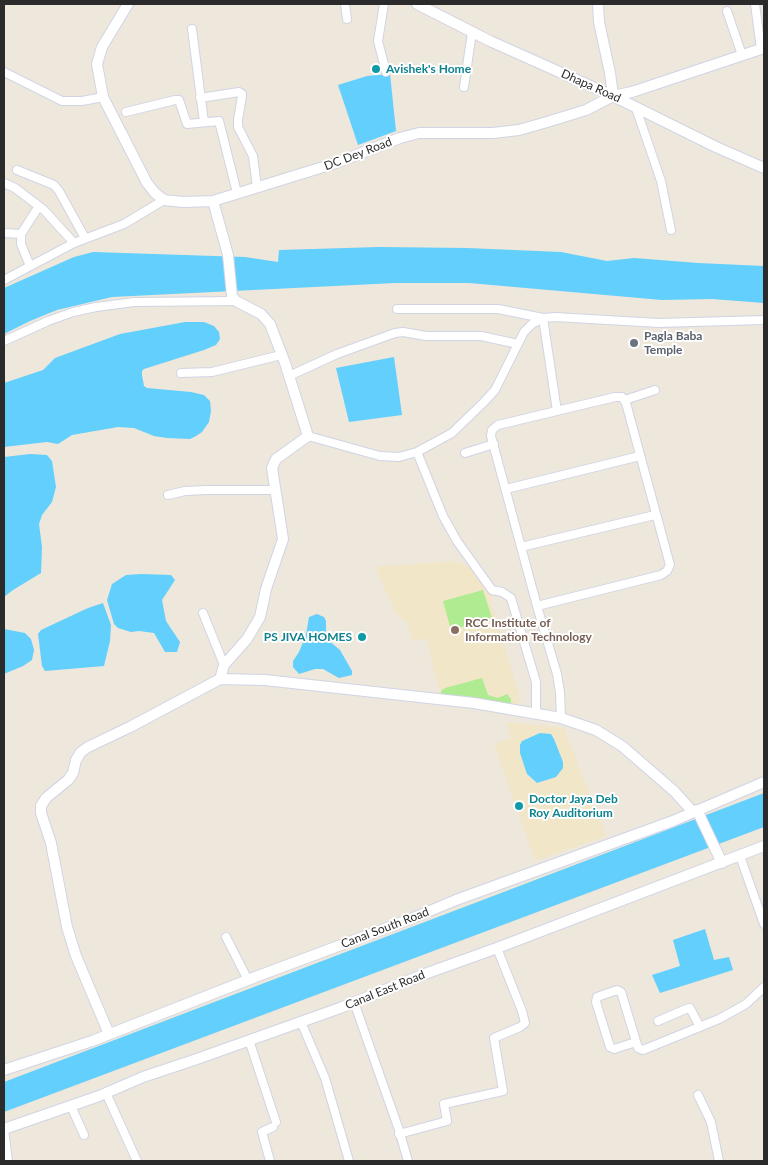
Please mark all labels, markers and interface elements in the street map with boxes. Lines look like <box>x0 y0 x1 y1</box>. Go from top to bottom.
place label: Avishek's Home <box>386 62 471 76</box>
marker: Avishek's Home <box>370 63 382 75</box>
street label: Dhapa Road <box>559 66 623 106</box>
street label: DC Dey Road <box>322 135 394 173</box>
place label: Pagla Baba Temple <box>644 329 702 357</box>
marker: Pagla Baba Temple <box>628 337 640 349</box>
place label: RCC Institute of Information Technology <box>465 616 592 644</box>
marker: RCC Institute of Information Technology <box>449 624 461 636</box>
place label: PS JIVA HOMES <box>264 630 352 644</box>
marker: PS JIVA HOMES <box>356 631 368 643</box>
place label: Doctor Jaya Deb Roy Auditorium <box>529 792 618 820</box>
marker: Doctor Jaya Deb Roy Auditorium <box>513 800 525 812</box>
street label: Canal South Road <box>339 905 431 951</box>
street label: Canal East Road <box>343 967 427 1013</box>

